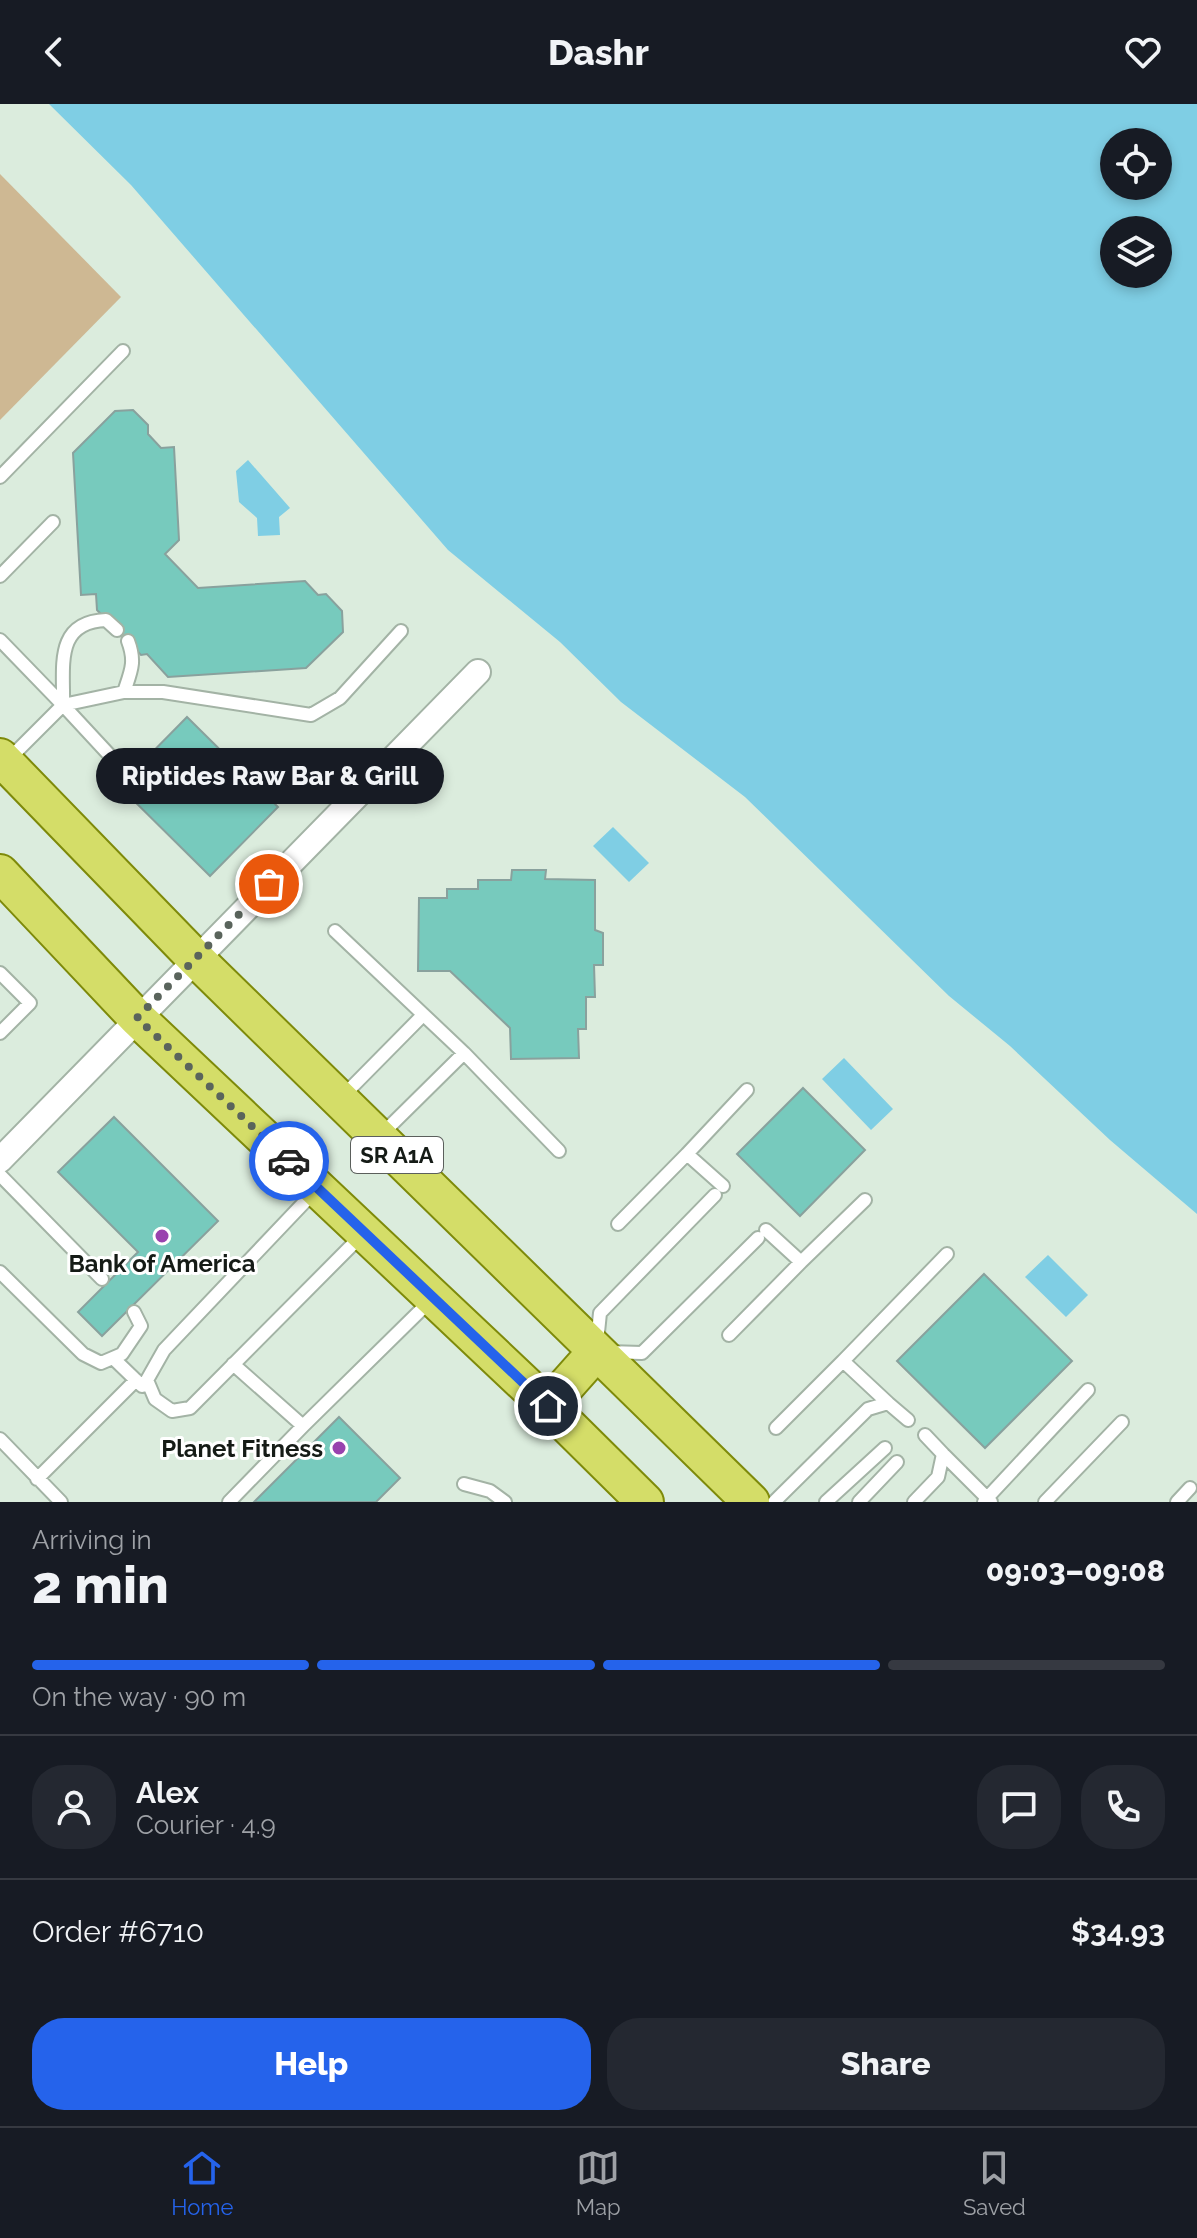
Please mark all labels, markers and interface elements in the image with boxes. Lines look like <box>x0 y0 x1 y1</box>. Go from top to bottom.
icon: back <box>32 30 76 74</box>
icon: heart <box>1121 30 1165 74</box>
text: Dashr <box>548 31 649 73</box>
map controls <box>1100 128 1172 288</box>
button: locate <box>1100 128 1172 200</box>
button: layers <box>1100 216 1172 288</box>
callout: Riptides Raw Bar & Grill <box>95 748 443 804</box>
text: Riptides Raw Bar & Grill <box>121 761 419 791</box>
pin <box>235 850 303 918</box>
icon: bag <box>247 862 291 906</box>
courier <box>249 1121 329 1201</box>
road number: SR A1A <box>351 1137 443 1173</box>
icon: car <box>267 1139 311 1183</box>
marker: Bank of America <box>153 1227 171 1245</box>
place label: Bank of America <box>68 1249 256 1278</box>
pin <box>514 1372 582 1440</box>
icon: home <box>526 1384 570 1428</box>
place label: Planet Fitness <box>161 1434 323 1463</box>
marker: Planet Fitness <box>330 1439 348 1457</box>
text: Arriving in <box>32 1525 152 1555</box>
text: 09:03–09:08 <box>986 1553 1165 1588</box>
text: 2 min <box>32 1554 169 1615</box>
text: On the way · 90 m <box>32 1682 246 1712</box>
button: person <box>32 1765 116 1849</box>
button: chat <box>977 1765 1061 1849</box>
button: phone <box>1081 1765 1165 1849</box>
text: Alex <box>136 1775 199 1810</box>
text: Courier · 4.9 <box>136 1810 276 1840</box>
text: Order #6710 <box>32 1914 204 1949</box>
text: $34.93 <box>1071 1914 1165 1949</box>
button: Help <box>32 2018 591 2110</box>
button: Share <box>607 2018 1165 2110</box>
tab: Home <box>171 2146 233 2220</box>
tab: Map <box>576 2146 621 2220</box>
tab: Saved <box>963 2146 1026 2220</box>

